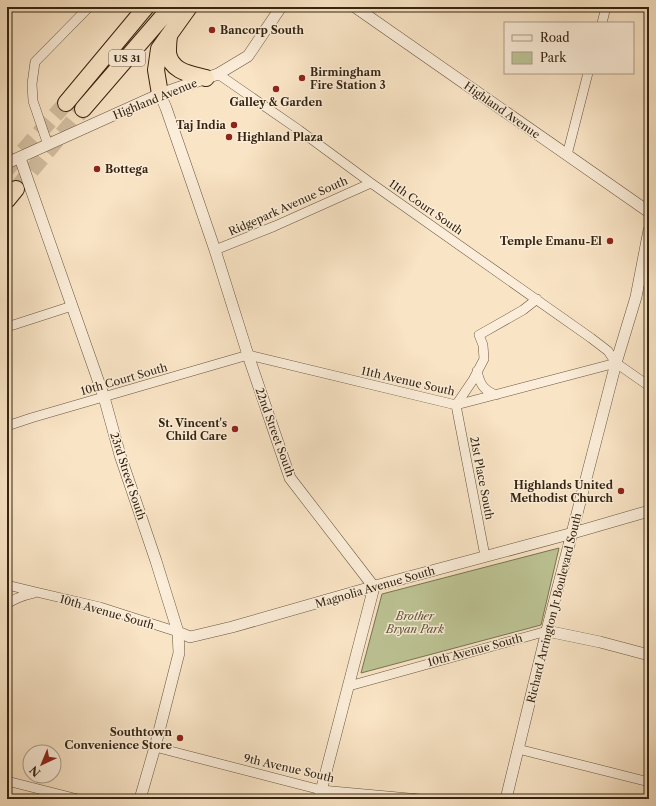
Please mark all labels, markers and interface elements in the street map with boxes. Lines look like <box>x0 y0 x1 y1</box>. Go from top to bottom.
legend <box>504 22 634 74</box>
place label: Bancorp South <box>220 23 304 37</box>
marker: Bancorp South <box>207 25 217 35</box>
text: Road <box>540 30 570 45</box>
road number: US 31 <box>109 50 145 66</box>
text: Park <box>540 50 567 65</box>
place label: Birmingham Fire Station 3 <box>310 65 386 92</box>
marker: Birmingham Fire Station 3 <box>297 73 307 83</box>
street label: Highland Avenue <box>111 76 199 122</box>
street label: Highland Avenue <box>461 79 543 141</box>
marker: Galley & Garden <box>271 84 281 94</box>
place label: Galley & Garden <box>229 95 323 109</box>
place label: Taj India <box>176 118 227 132</box>
marker: Taj India <box>229 120 239 130</box>
place label: Highland Plaza <box>237 130 324 144</box>
marker: Highland Plaza <box>224 132 234 142</box>
place label: Bottega <box>105 162 149 176</box>
marker: Bottega <box>92 164 102 174</box>
street label: Ridgepark Avenue South <box>226 173 350 239</box>
street label: 11th Court South <box>386 176 466 238</box>
place label: Temple Emanu-El <box>500 234 602 248</box>
marker: Temple Emanu-El <box>605 236 615 246</box>
street label: 10th Court South <box>79 360 169 398</box>
street label: 11th Avenue South <box>360 363 456 399</box>
street label: 22nd Street South <box>252 385 298 479</box>
place label: St. Vincent's Child Care <box>158 416 227 443</box>
marker: St. Vincent's Child Care <box>230 424 240 434</box>
street label: 23rd Street South <box>107 430 149 522</box>
street label: 21st Place South <box>467 435 497 521</box>
place label: Highlands United Methodist Church <box>510 478 614 505</box>
marker: Highlands United Methodist Church <box>616 486 626 496</box>
street label: Richard Arrington Jr Boulevard South <box>524 511 584 705</box>
street label: Magnolia Avenue South <box>313 563 437 611</box>
street label: 10th Avenue South <box>58 592 156 632</box>
park label: Brother Bryan Park <box>385 609 444 636</box>
street label: 10th Avenue South <box>426 631 524 669</box>
place label: Southtown Convenience Store <box>65 725 172 752</box>
marker: Southtown Convenience Store <box>175 733 185 743</box>
north arrow <box>22 744 62 784</box>
street label: 9th Avenue South <box>242 751 336 785</box>
text: N <box>26 763 43 780</box>

